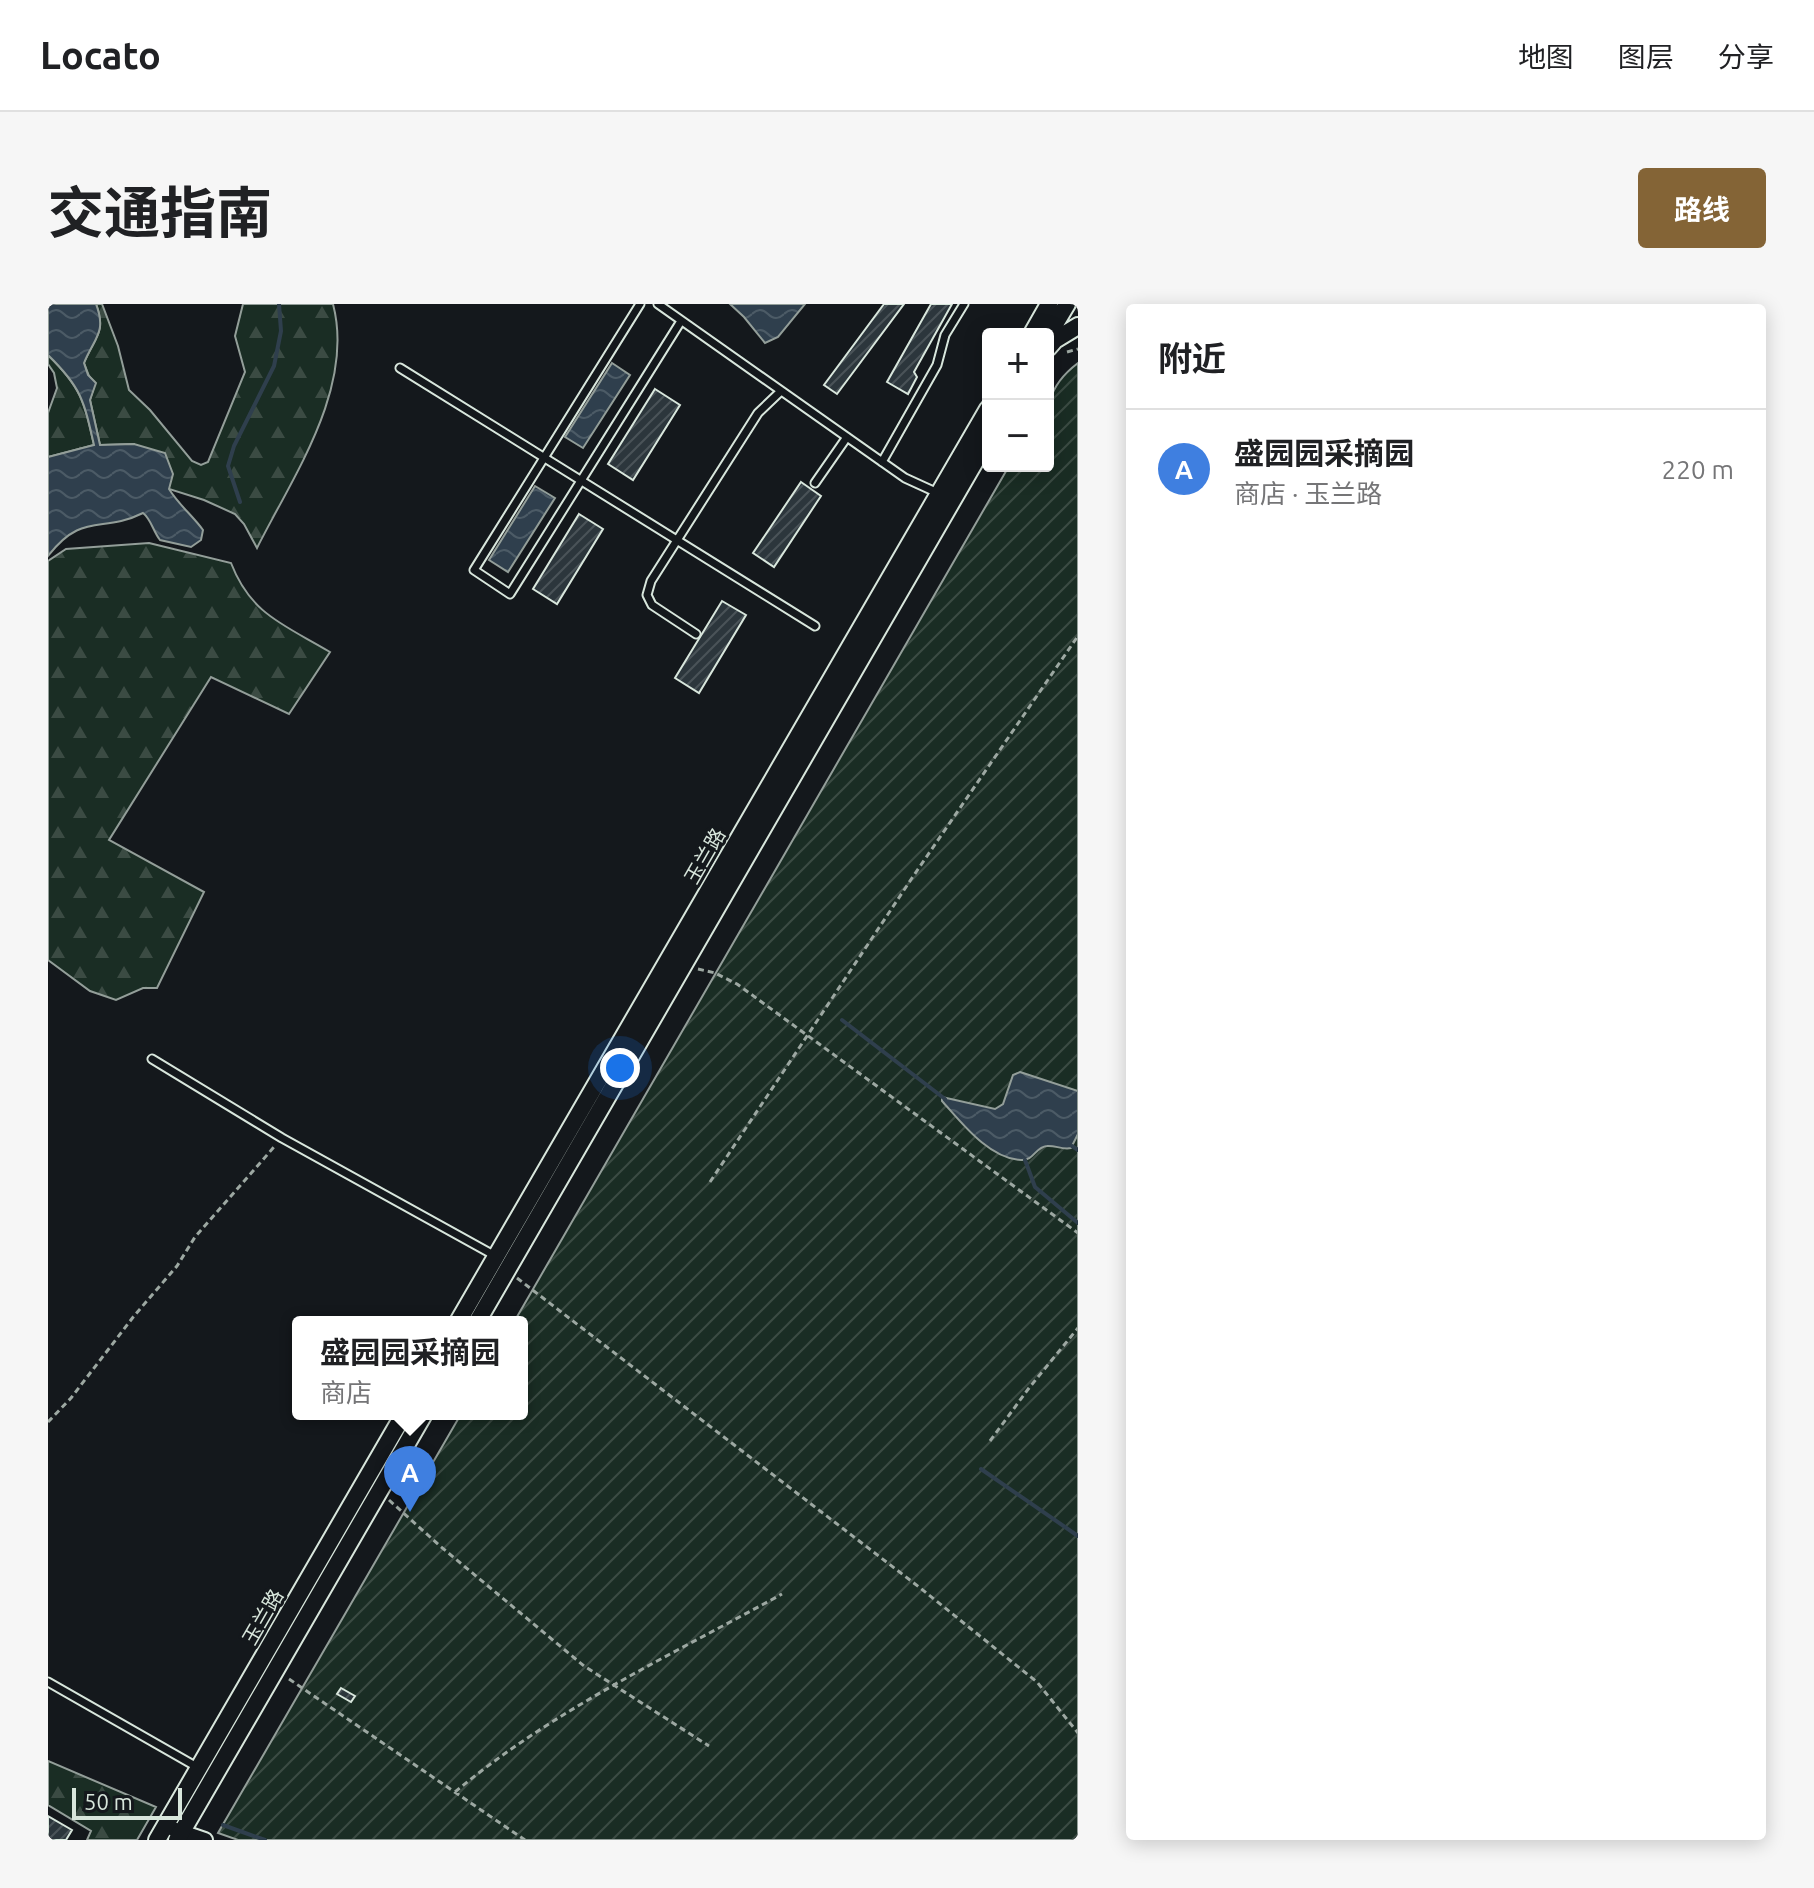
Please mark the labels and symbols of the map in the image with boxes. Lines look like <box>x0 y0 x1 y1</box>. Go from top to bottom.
street label: 玉兰路 <box>680 824 730 887</box>
your location <box>600 1048 640 1088</box>
pin: A <box>384 1446 436 1512</box>
street label: 玉兰路 <box>238 1585 288 1648</box>
scale bar <box>72 1784 182 1820</box>

